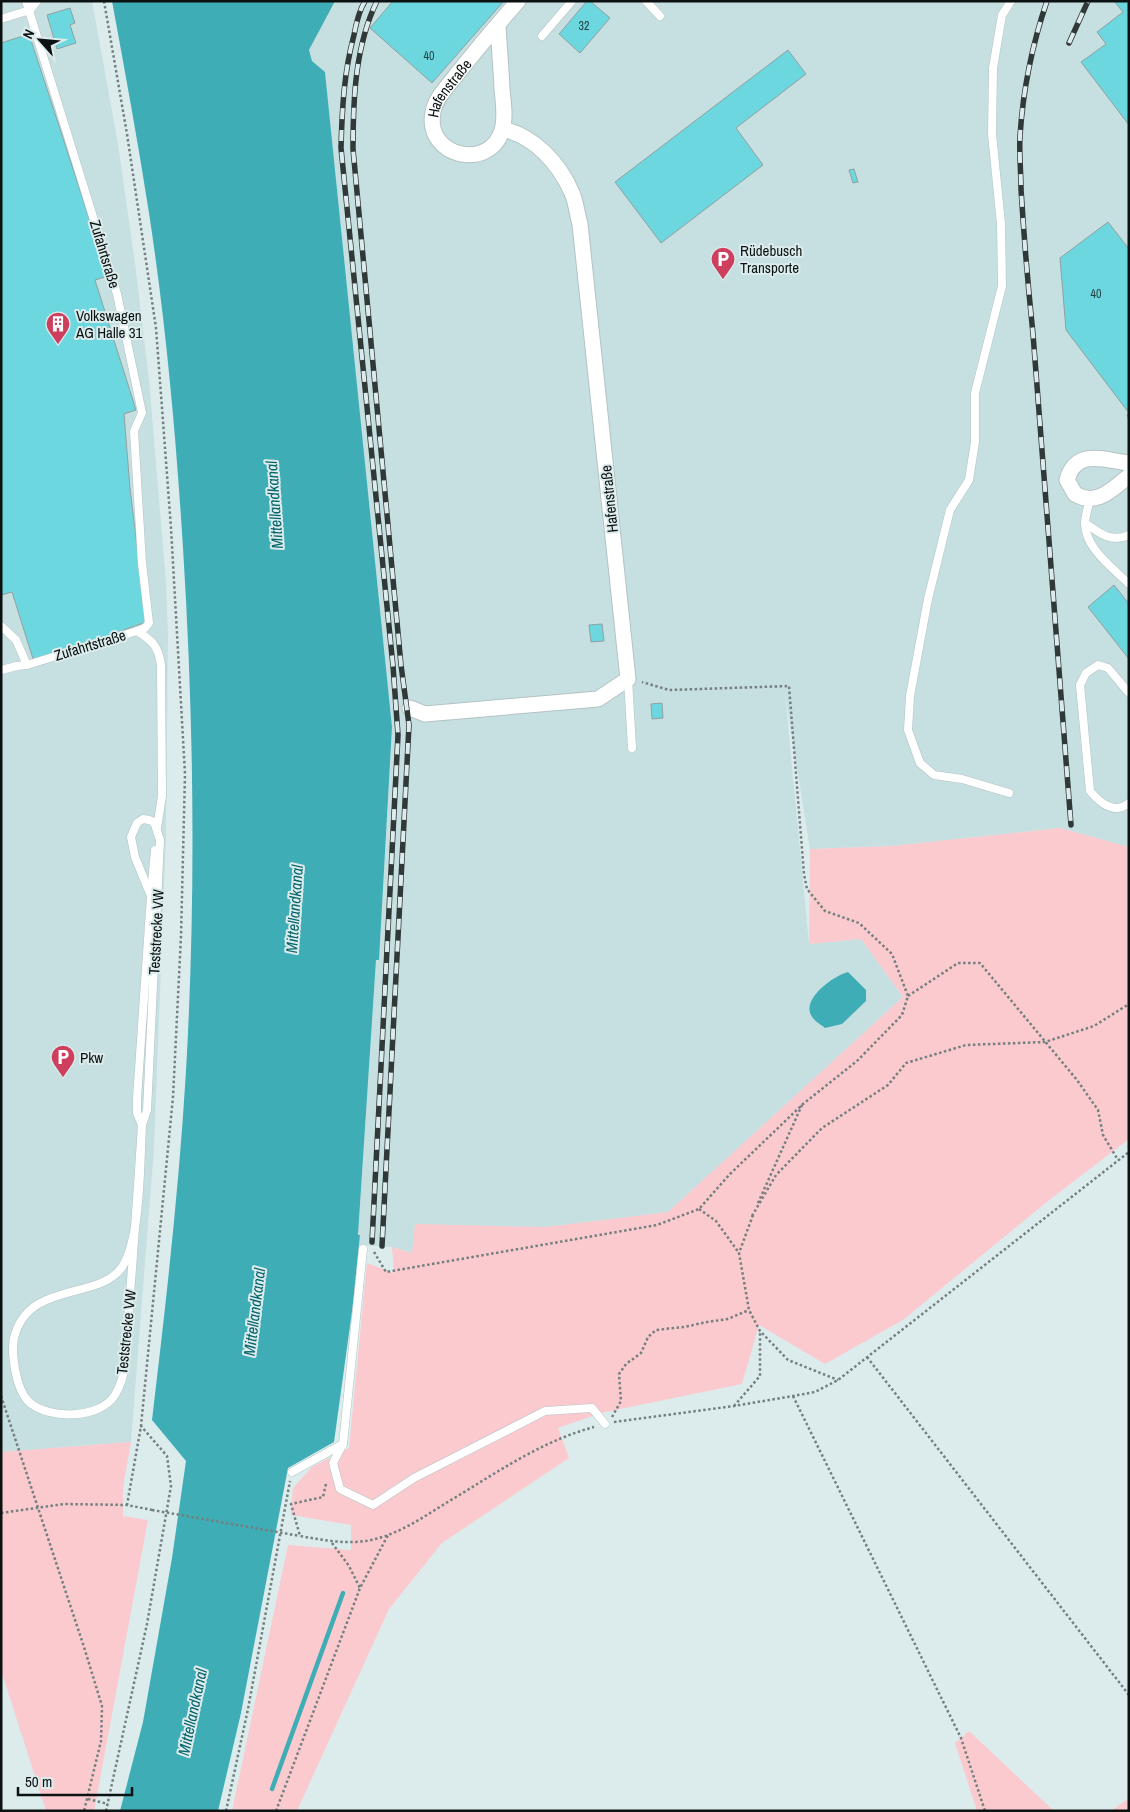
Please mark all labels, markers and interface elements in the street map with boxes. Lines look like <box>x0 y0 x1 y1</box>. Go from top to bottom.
north arrow <box>15 15 65 65</box>
house number: 32 <box>579 18 589 34</box>
text: N <box>19 26 38 42</box>
house number: 40 <box>424 48 434 64</box>
street label: Hafenstraße <box>422 54 476 119</box>
street label: Zufahrtsraße <box>85 217 125 291</box>
place label: Rüdebusch Transporte <box>740 240 802 278</box>
parking icon: Rüdebusch Transporte <box>710 246 736 280</box>
house number: 40 <box>1091 286 1101 302</box>
place label: Volkswagen AG Halle 31 <box>75 305 142 343</box>
building icon: Volkswagen AG Halle 31 <box>45 311 71 345</box>
water label: Mittellandkanal <box>260 459 288 550</box>
street label: Hafenstraße <box>595 464 623 534</box>
street label: Zufahrtstraße <box>52 624 129 666</box>
water label: Mittellandkanal <box>280 863 308 954</box>
street label: Teststrecke VW <box>143 888 169 975</box>
parking icon: Pkw <box>50 1044 76 1078</box>
place label: Pkw <box>80 1047 103 1068</box>
water label: Mittellandkanal <box>238 1266 270 1357</box>
street label: Teststrecke VW <box>111 1288 141 1376</box>
water label: Mittellandkanal <box>172 1665 212 1757</box>
scale bar <box>18 1764 131 1796</box>
text: 50 m <box>25 1771 52 1792</box>

